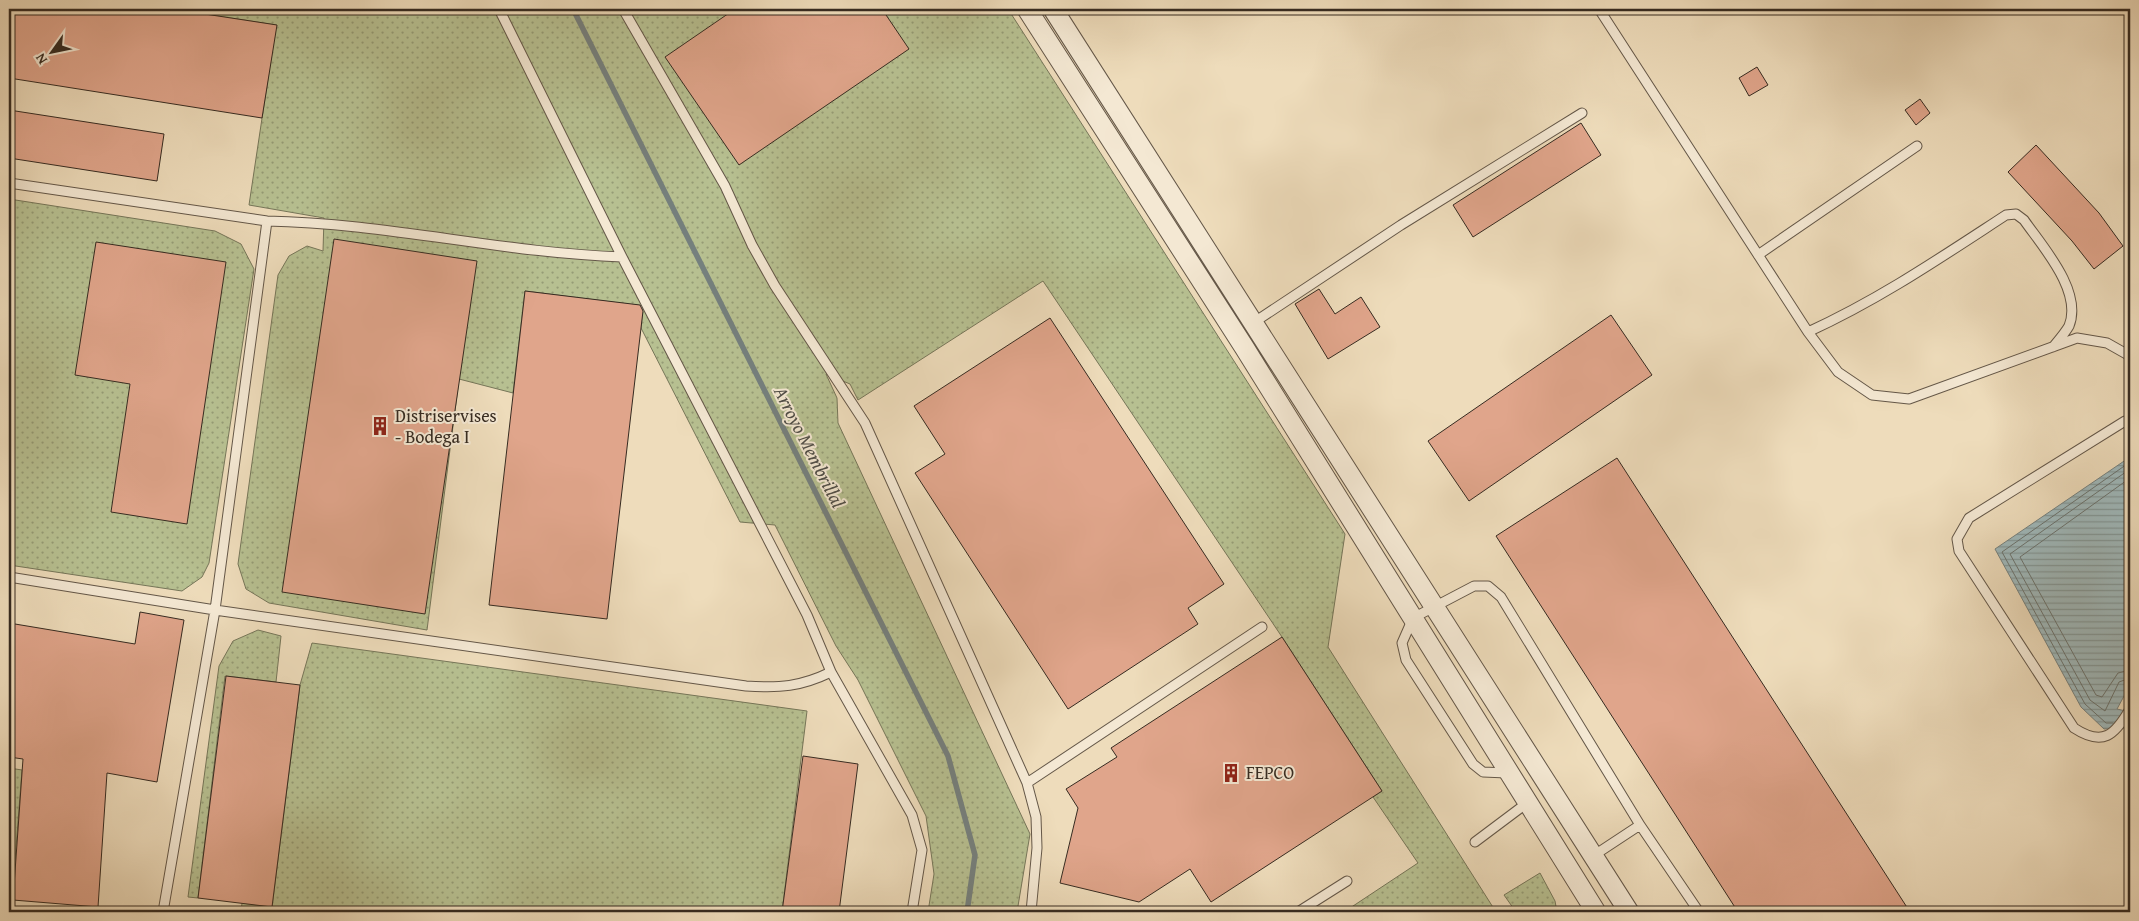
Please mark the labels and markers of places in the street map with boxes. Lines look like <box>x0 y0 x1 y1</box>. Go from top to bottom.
place label: Distriservises - Bodega I <box>395 402 497 450</box>
building icon: Distriservises - Bodega I <box>369 415 391 437</box>
place label: FEPCO <box>1246 759 1294 786</box>
building icon: FEPCO <box>1220 762 1242 784</box>

